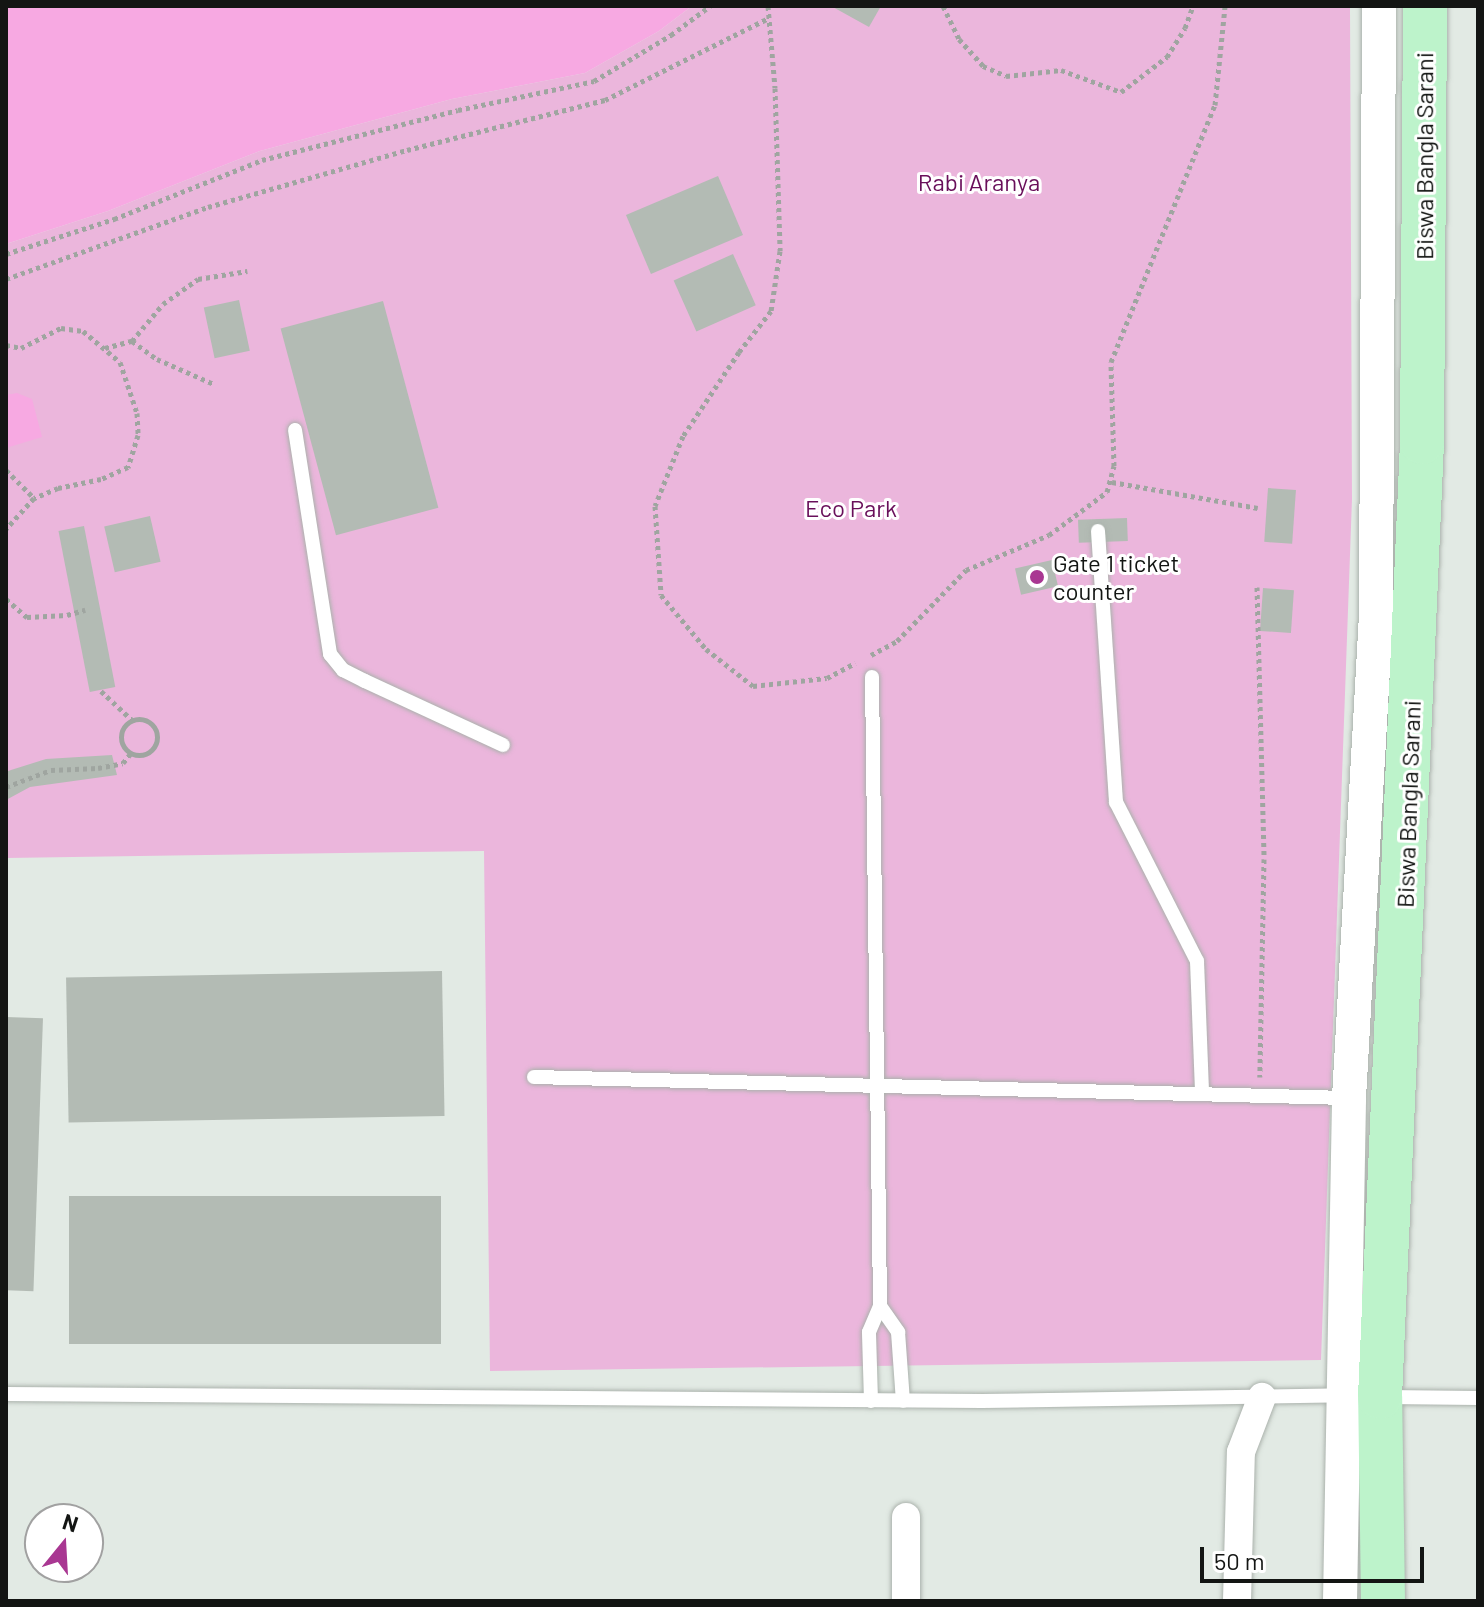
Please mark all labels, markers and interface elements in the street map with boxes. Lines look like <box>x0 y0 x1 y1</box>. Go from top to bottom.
street label: Biswa Bangla Sarani <box>1410 52 1438 260</box>
park label: Rabi Aranya <box>918 168 1040 196</box>
park label: Eco Park <box>805 494 897 522</box>
place label: Gate 1 ticket counter <box>1053 549 1179 605</box>
marker: Gate 1 ticket counter <box>1028 568 1046 586</box>
street label: Biswa Bangla Sarani <box>1390 700 1426 908</box>
north arrow <box>24 1503 104 1583</box>
text: N <box>60 1507 82 1537</box>
scale bar <box>1204 1531 1428 1581</box>
text: 50 m <box>1214 1546 1265 1575</box>

